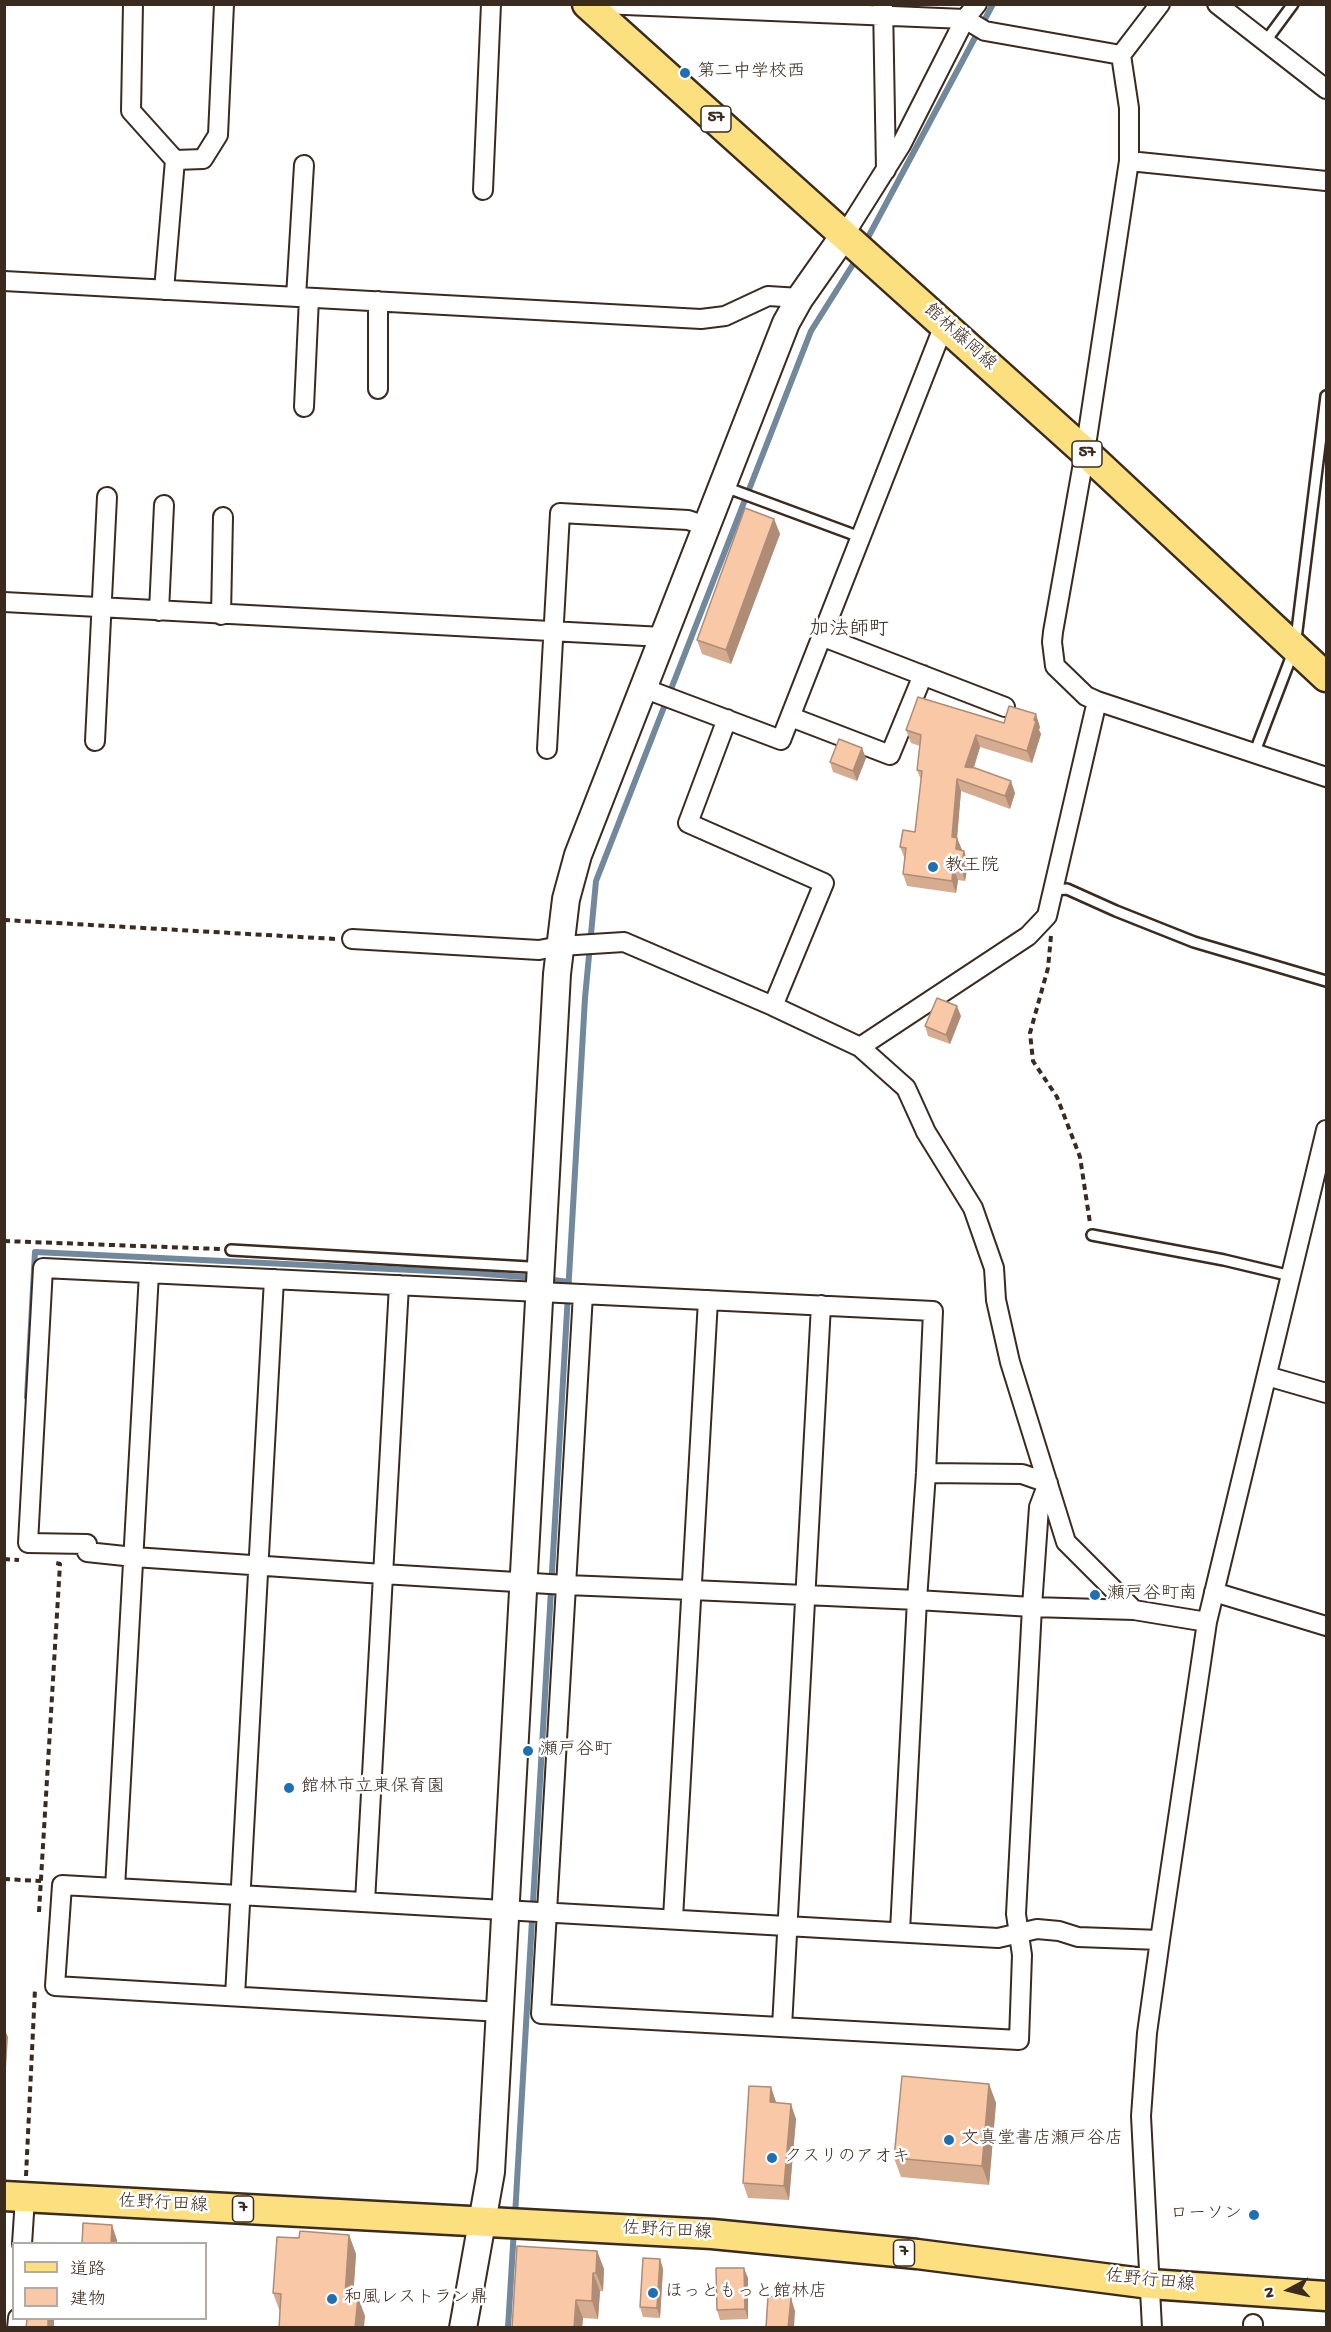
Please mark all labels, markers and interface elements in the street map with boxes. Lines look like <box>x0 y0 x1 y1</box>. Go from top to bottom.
place label: 第二中学校西 <box>697 62 805 84</box>
marker: 第二中学校西 <box>678 66 692 80</box>
road number: 57 <box>701 106 731 132</box>
street label: 館林藤岡線 <box>918 300 1000 376</box>
road number: 57 <box>1072 441 1102 467</box>
district label: 加法師町 <box>809 619 889 643</box>
place label: 教王院 <box>945 856 999 878</box>
marker: 教王院 <box>926 860 940 874</box>
place label: 瀬戸谷町南 <box>1107 1584 1197 1606</box>
marker: 瀬戸谷町南 <box>1088 1588 1102 1602</box>
place label: 瀬戸谷町 <box>540 1740 612 1762</box>
marker: 瀬戸谷町 <box>521 1744 535 1758</box>
place label: 館林市立東保育園 <box>301 1777 445 1799</box>
marker: 館林市立東保育園 <box>282 1781 296 1795</box>
place label: 文真堂書店瀬戸谷店 <box>961 2129 1123 2151</box>
marker: 文真堂書店瀬戸谷店 <box>942 2133 956 2147</box>
place label: クスリのアオキ <box>784 2147 910 2169</box>
marker: クスリのアオキ <box>765 2151 779 2165</box>
street label: 佐野行田線 <box>117 2192 209 2218</box>
road number: 7 <box>232 2196 254 2222</box>
place label: ローソン <box>1170 2204 1242 2226</box>
marker: ローソン <box>1247 2208 1261 2222</box>
street label: 佐野行田線 <box>621 2219 713 2245</box>
road number: 7 <box>894 2240 914 2266</box>
legend <box>12 2242 207 2320</box>
text: 道路 <box>70 2260 106 2281</box>
north arrow <box>1259 2260 1319 2320</box>
street label: 佐野行田線 <box>1104 2267 1196 2297</box>
place label: ほっともっと館林店 <box>665 2282 827 2304</box>
marker: ほっともっと館林店 <box>646 2286 660 2300</box>
text: N <box>1261 2286 1281 2299</box>
place label: 和風レストラン鼎 <box>344 2288 488 2310</box>
text: 建物 <box>70 2290 106 2311</box>
marker: 和風レストラン鼎 <box>325 2292 339 2306</box>

